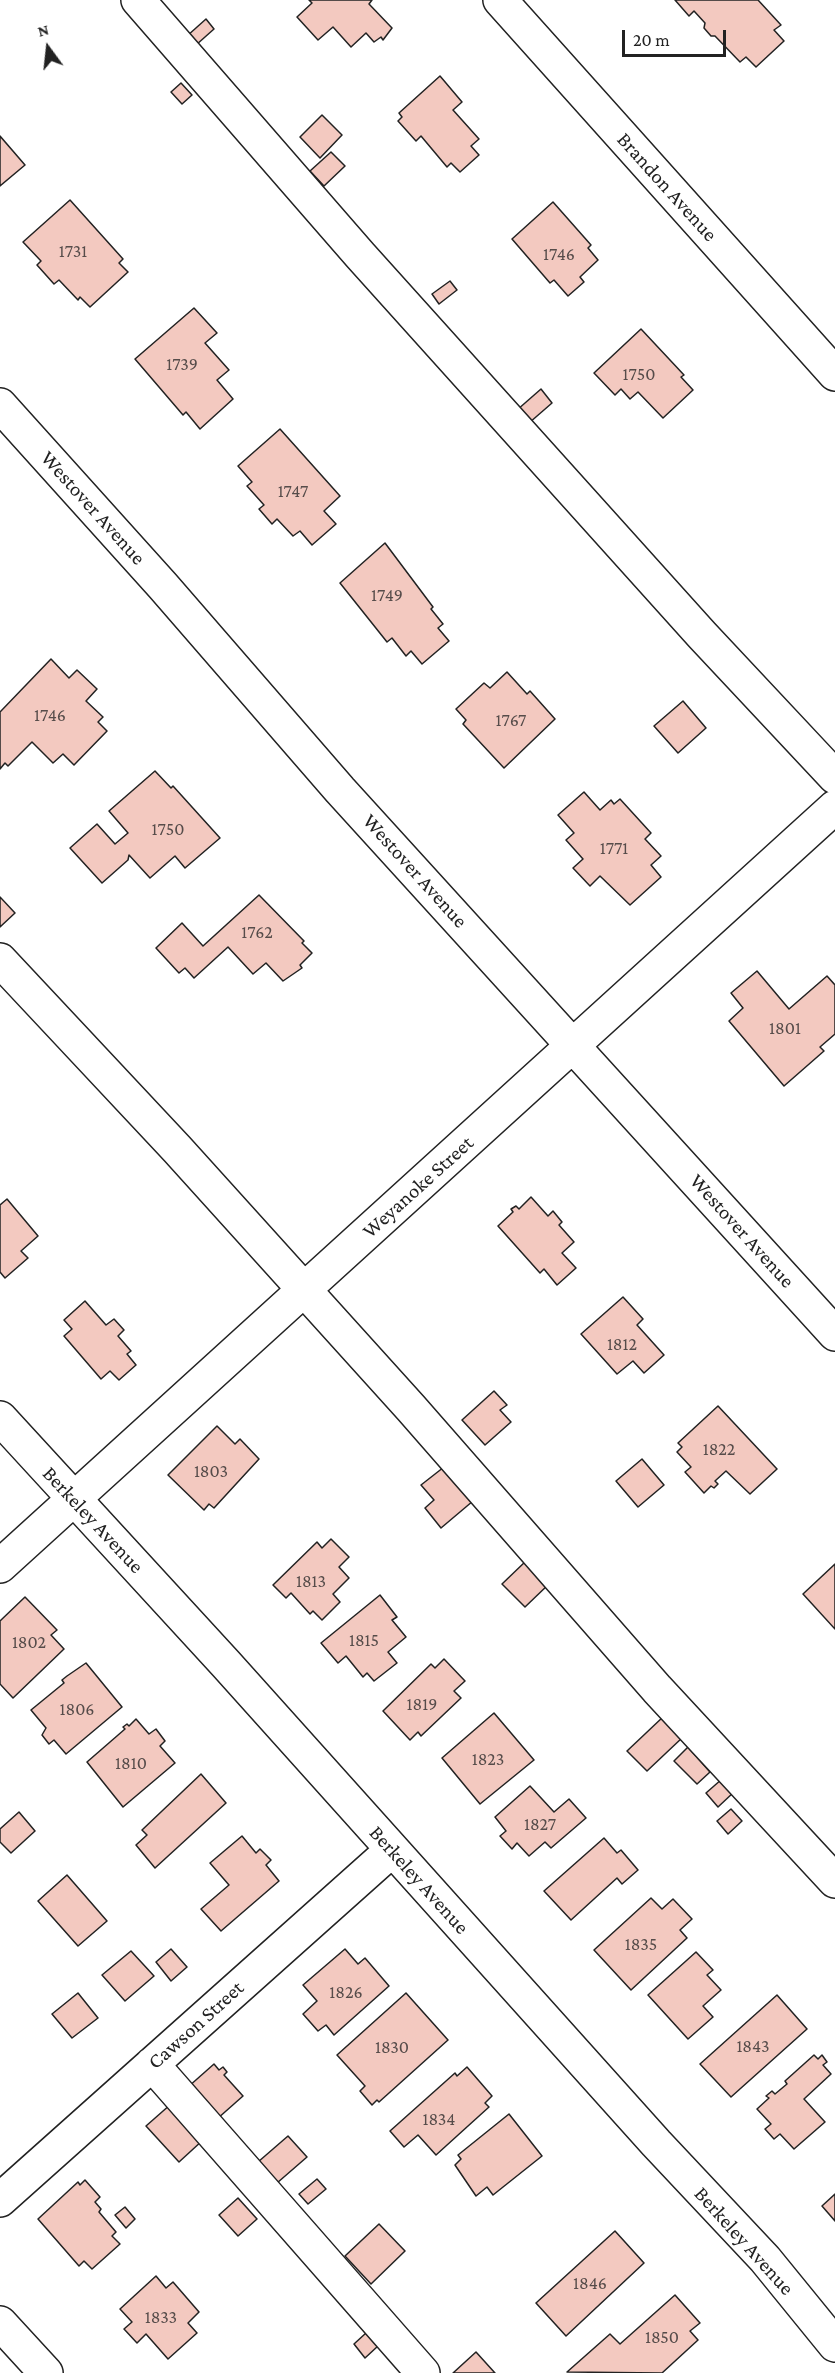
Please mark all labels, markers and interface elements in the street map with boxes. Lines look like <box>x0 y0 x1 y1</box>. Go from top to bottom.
north arrow <box>18 18 78 78</box>
scale bar <box>625 18 728 56</box>
text: N <box>36 21 51 40</box>
text: 20 m <box>633 30 670 50</box>
street label: Brandon Avenue <box>611 127 723 247</box>
house number: 1731 <box>59 240 87 262</box>
house number: 1746 <box>543 243 575 265</box>
house number: 1739 <box>166 353 198 375</box>
house number: 1750 <box>623 363 655 385</box>
street label: Westover Avenue <box>35 446 151 570</box>
house number: 1747 <box>278 480 308 502</box>
house number: 1749 <box>371 584 403 606</box>
house number: 1746 <box>34 704 66 726</box>
house number: 1767 <box>496 709 526 731</box>
street label: Westover Avenue <box>357 809 473 933</box>
house number: 1750 <box>152 818 184 840</box>
house number: 1771 <box>600 837 628 859</box>
house number: 1762 <box>241 921 273 943</box>
house number: 1801 <box>769 1017 801 1039</box>
street label: Weyanoke Street <box>357 1131 479 1243</box>
street label: Westover Avenue <box>684 1169 800 1293</box>
house number: 1812 <box>607 1333 637 1355</box>
house number: 1822 <box>703 1438 735 1460</box>
house number: 1803 <box>194 1460 228 1482</box>
street label: Berkeley Avenue <box>37 1461 149 1579</box>
house number: 1813 <box>296 1570 326 1592</box>
house number: 1815 <box>349 1629 379 1651</box>
house number: 1802 <box>12 1631 46 1653</box>
house number: 1819 <box>407 1693 437 1715</box>
house number: 1806 <box>60 1698 94 1720</box>
house number: 1823 <box>472 1748 504 1770</box>
house number: 1810 <box>115 1752 147 1774</box>
house number: 1827 <box>524 1813 556 1835</box>
street label: Berkeley Avenue <box>364 1821 474 1939</box>
house number: 1835 <box>625 1933 657 1955</box>
street label: Cawson Street <box>143 1975 249 2075</box>
house number: 1826 <box>329 1981 363 2003</box>
house number: 1843 <box>736 2035 770 2057</box>
house number: 1830 <box>375 2036 409 2058</box>
house number: 1834 <box>422 2108 456 2130</box>
street label: Berkeley Avenue <box>689 2182 799 2300</box>
house number: 1846 <box>573 2272 607 2294</box>
house number: 1833 <box>145 2306 177 2328</box>
house number: 1850 <box>645 2326 679 2348</box>

